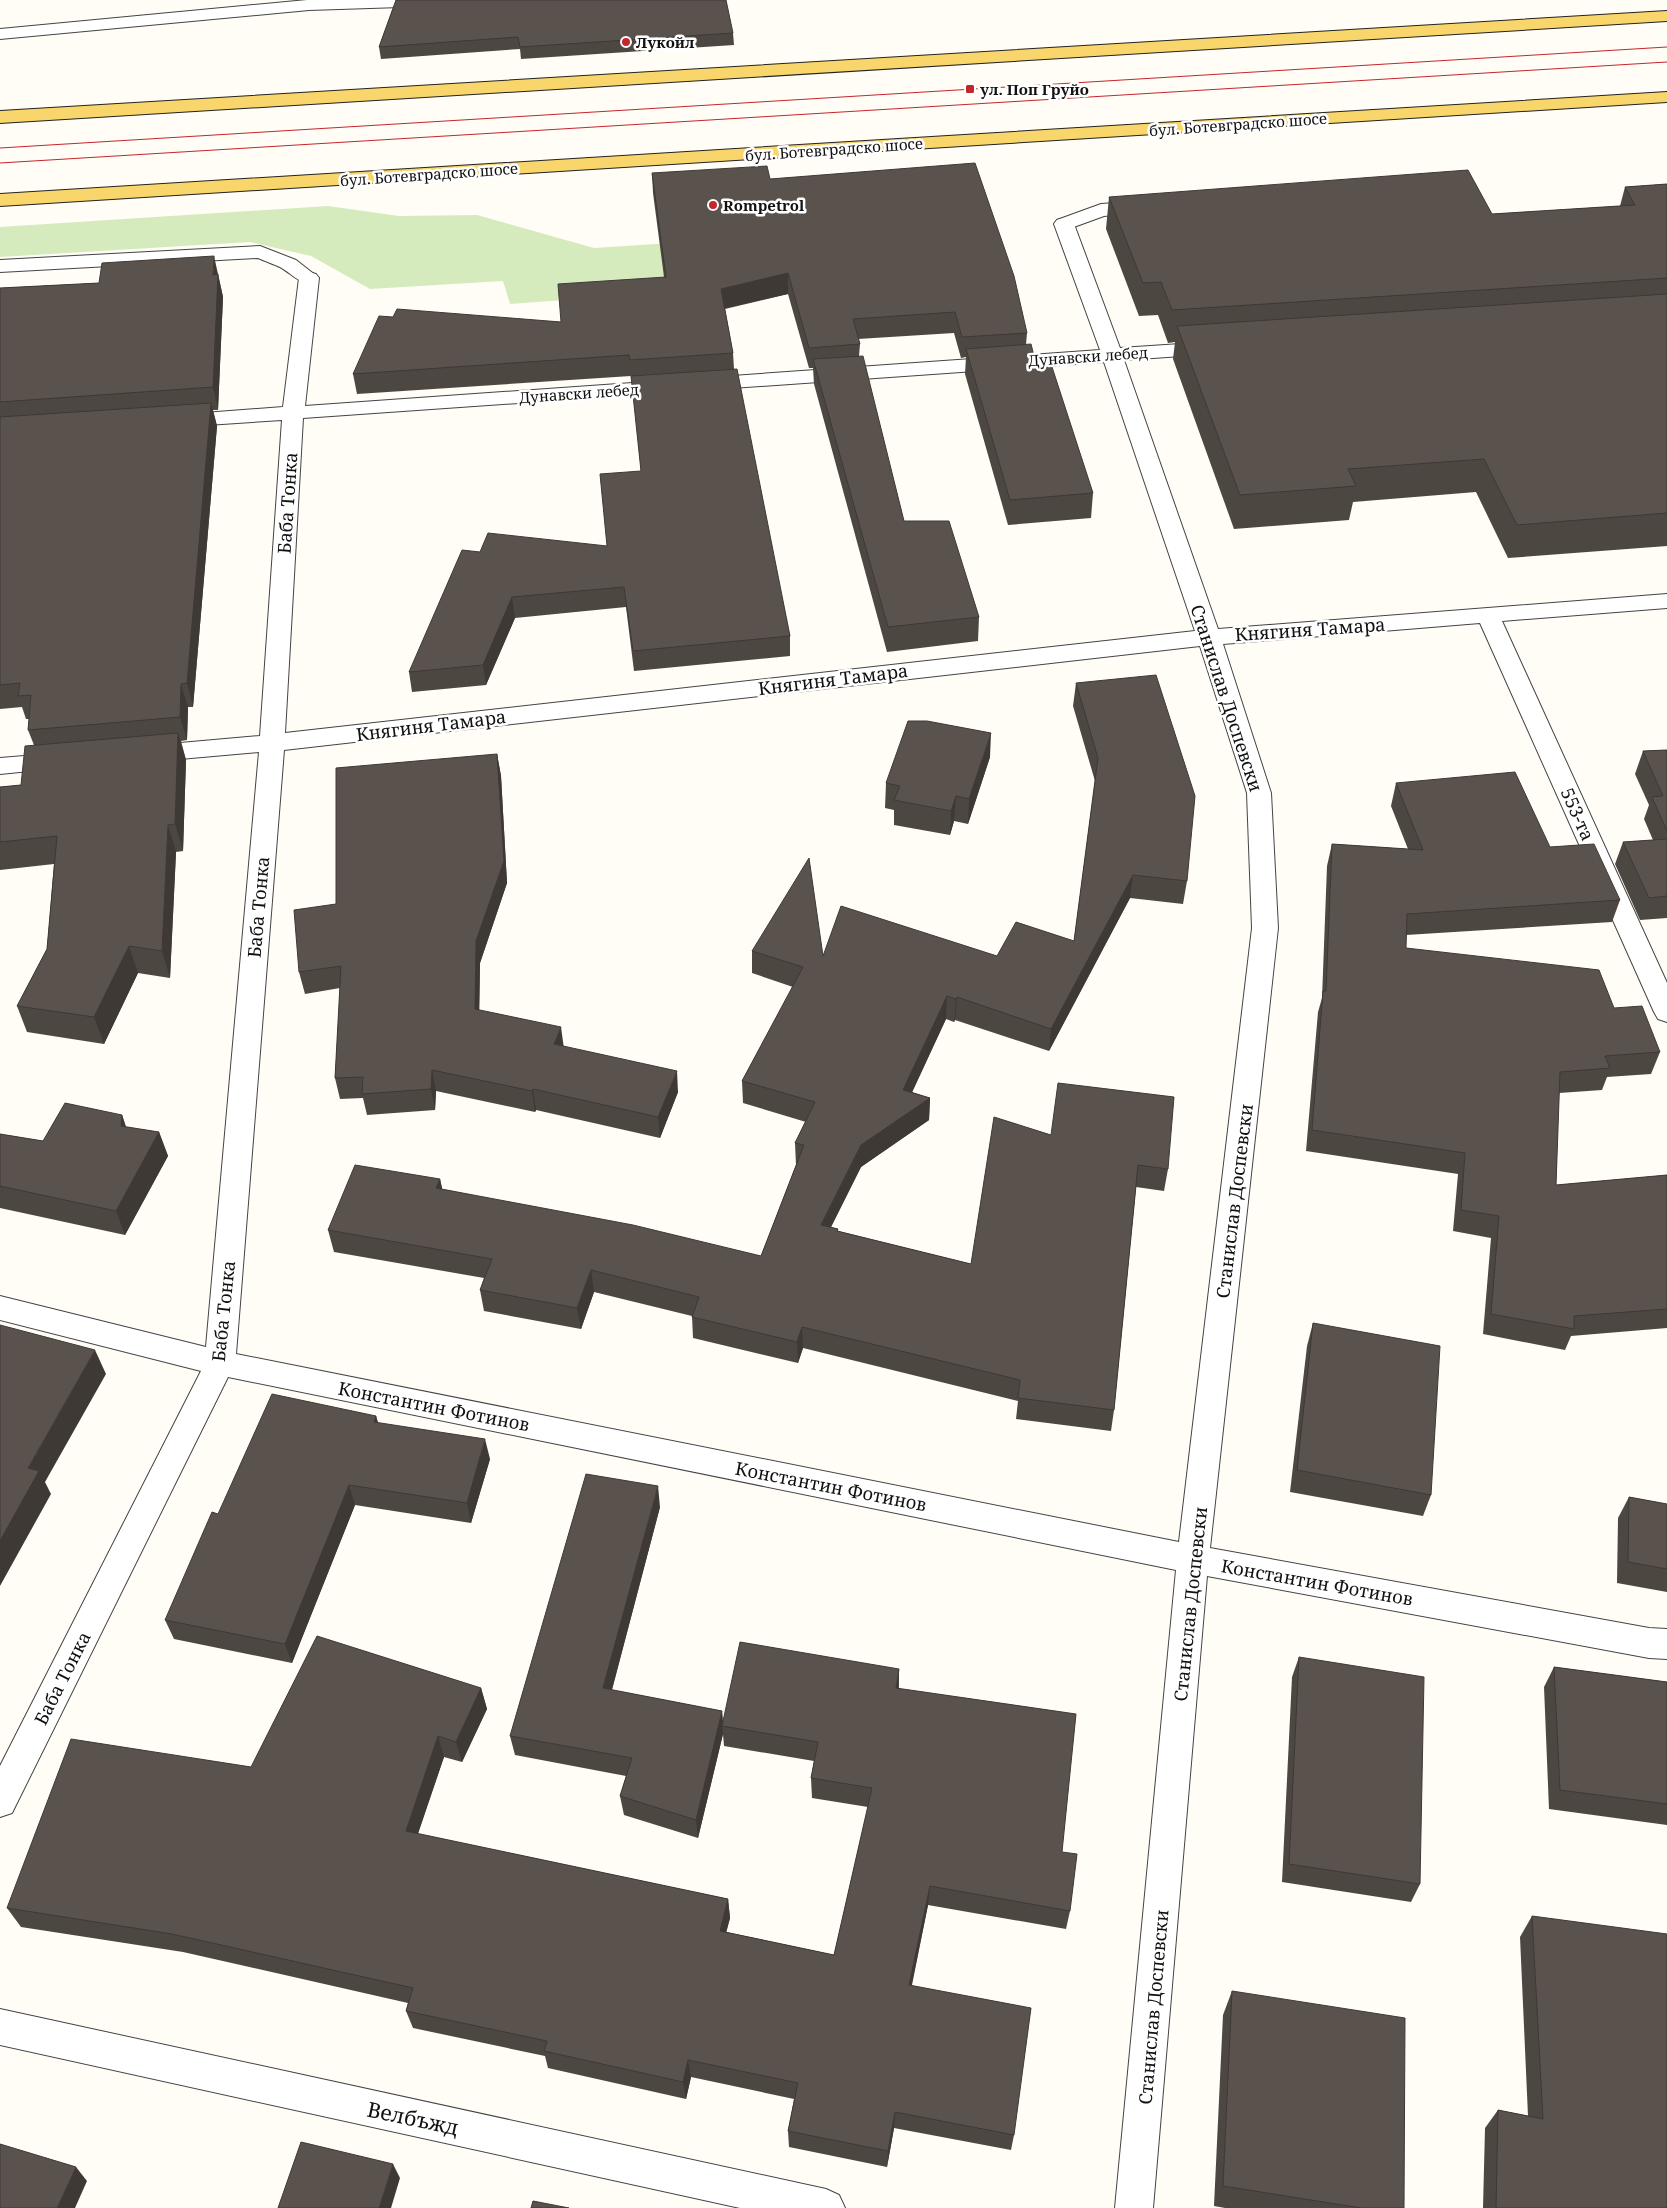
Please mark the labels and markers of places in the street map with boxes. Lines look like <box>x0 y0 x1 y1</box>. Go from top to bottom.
place label: Лукойл <box>636 32 695 52</box>
marker: Лукойл <box>620 36 632 48</box>
place label: ул. Поп Груйо <box>980 79 1089 99</box>
marker: ул. Поп Груйо <box>964 83 976 95</box>
place label: Rompetrol <box>723 195 805 215</box>
marker: Rompetrol <box>707 199 719 211</box>

